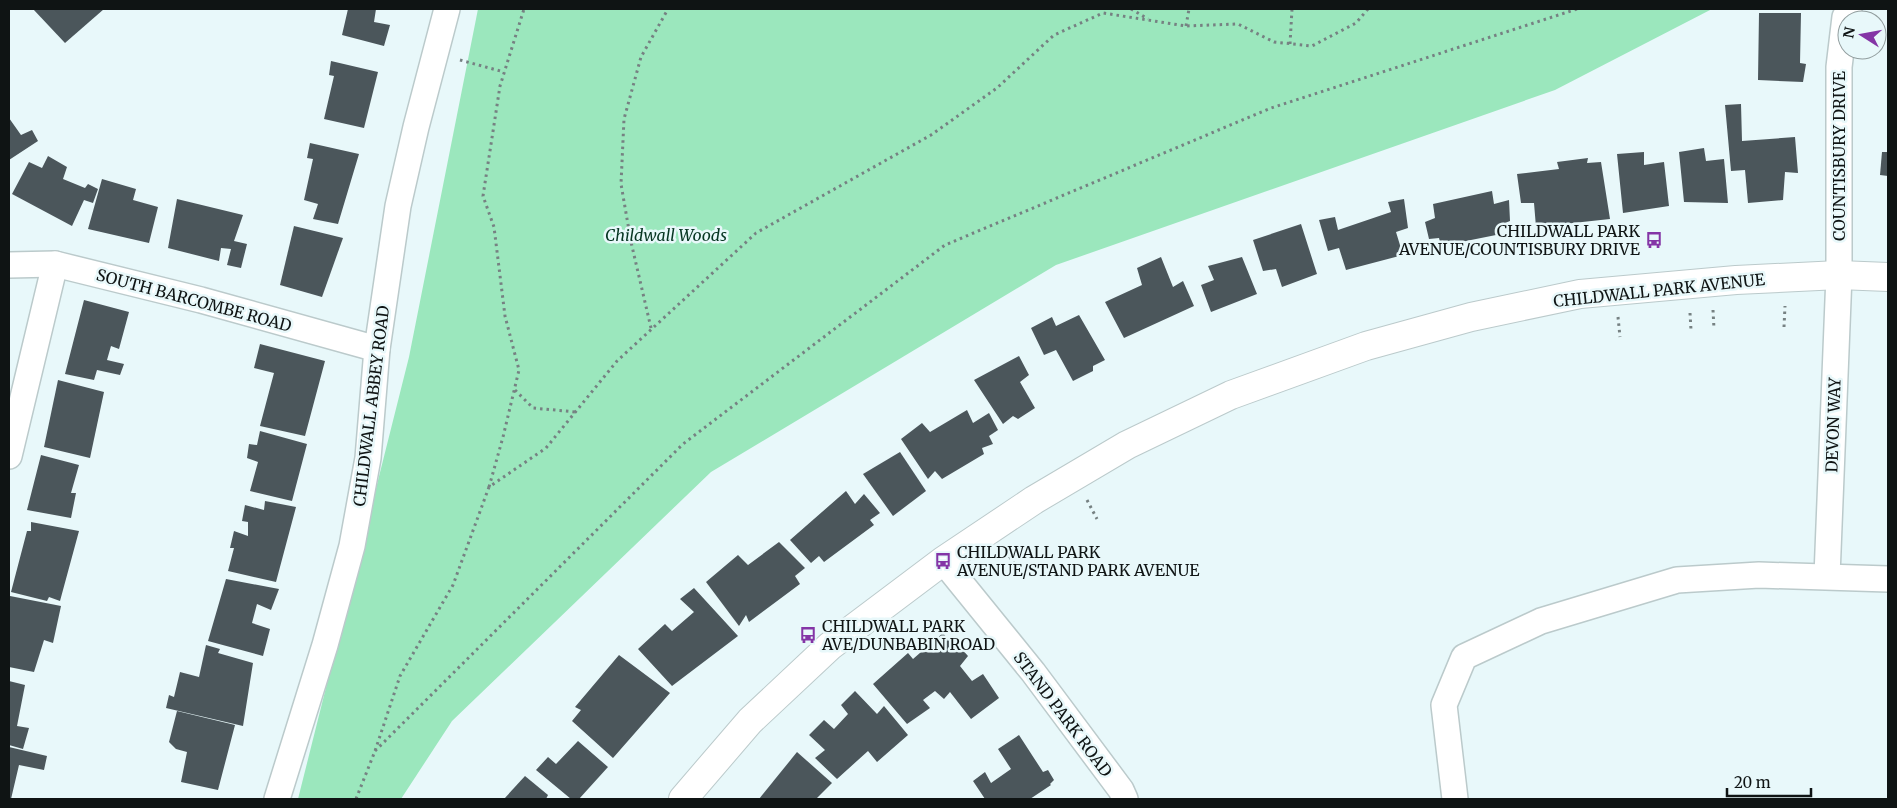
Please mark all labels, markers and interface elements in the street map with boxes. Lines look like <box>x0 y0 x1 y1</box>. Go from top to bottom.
north arrow <box>1837 10 1887 60</box>
text: N <box>1839 25 1859 40</box>
street label: COUNTISBURY DRIVE <box>1829 70 1849 241</box>
place label: CHILDWALL PARK AVENUE/COUNTISBURY DRIVE <box>1398 221 1641 259</box>
park label: Childwall Woods <box>605 225 727 245</box>
bus stop icon: CHILDWALL PARK AVENUE/COUNTISBURY DRIVE <box>1644 230 1664 250</box>
street label: SOUTH BARCOMBE ROAD <box>94 264 294 336</box>
street label: CHILDWALL PARK AVENUE <box>1552 269 1767 311</box>
street label: CHILDWALL ABBEY ROAD <box>349 304 393 508</box>
street label: DEVON WAY <box>1821 377 1845 473</box>
place label: CHILDWALL PARK AVENUE/STAND PARK AVENUE <box>956 542 1200 580</box>
bus stop icon: CHILDWALL PARK AVENUE/STAND PARK AVENUE <box>933 551 953 571</box>
place label: CHILDWALL PARK AVE/DUNBABIN ROAD <box>821 616 995 654</box>
bus stop icon: CHILDWALL PARK AVE/DUNBABIN ROAD <box>798 625 818 645</box>
street label: STAND PARK ROAD <box>1009 648 1117 780</box>
scale bar <box>1727 766 1811 798</box>
text: 20 m <box>1734 773 1771 792</box>

